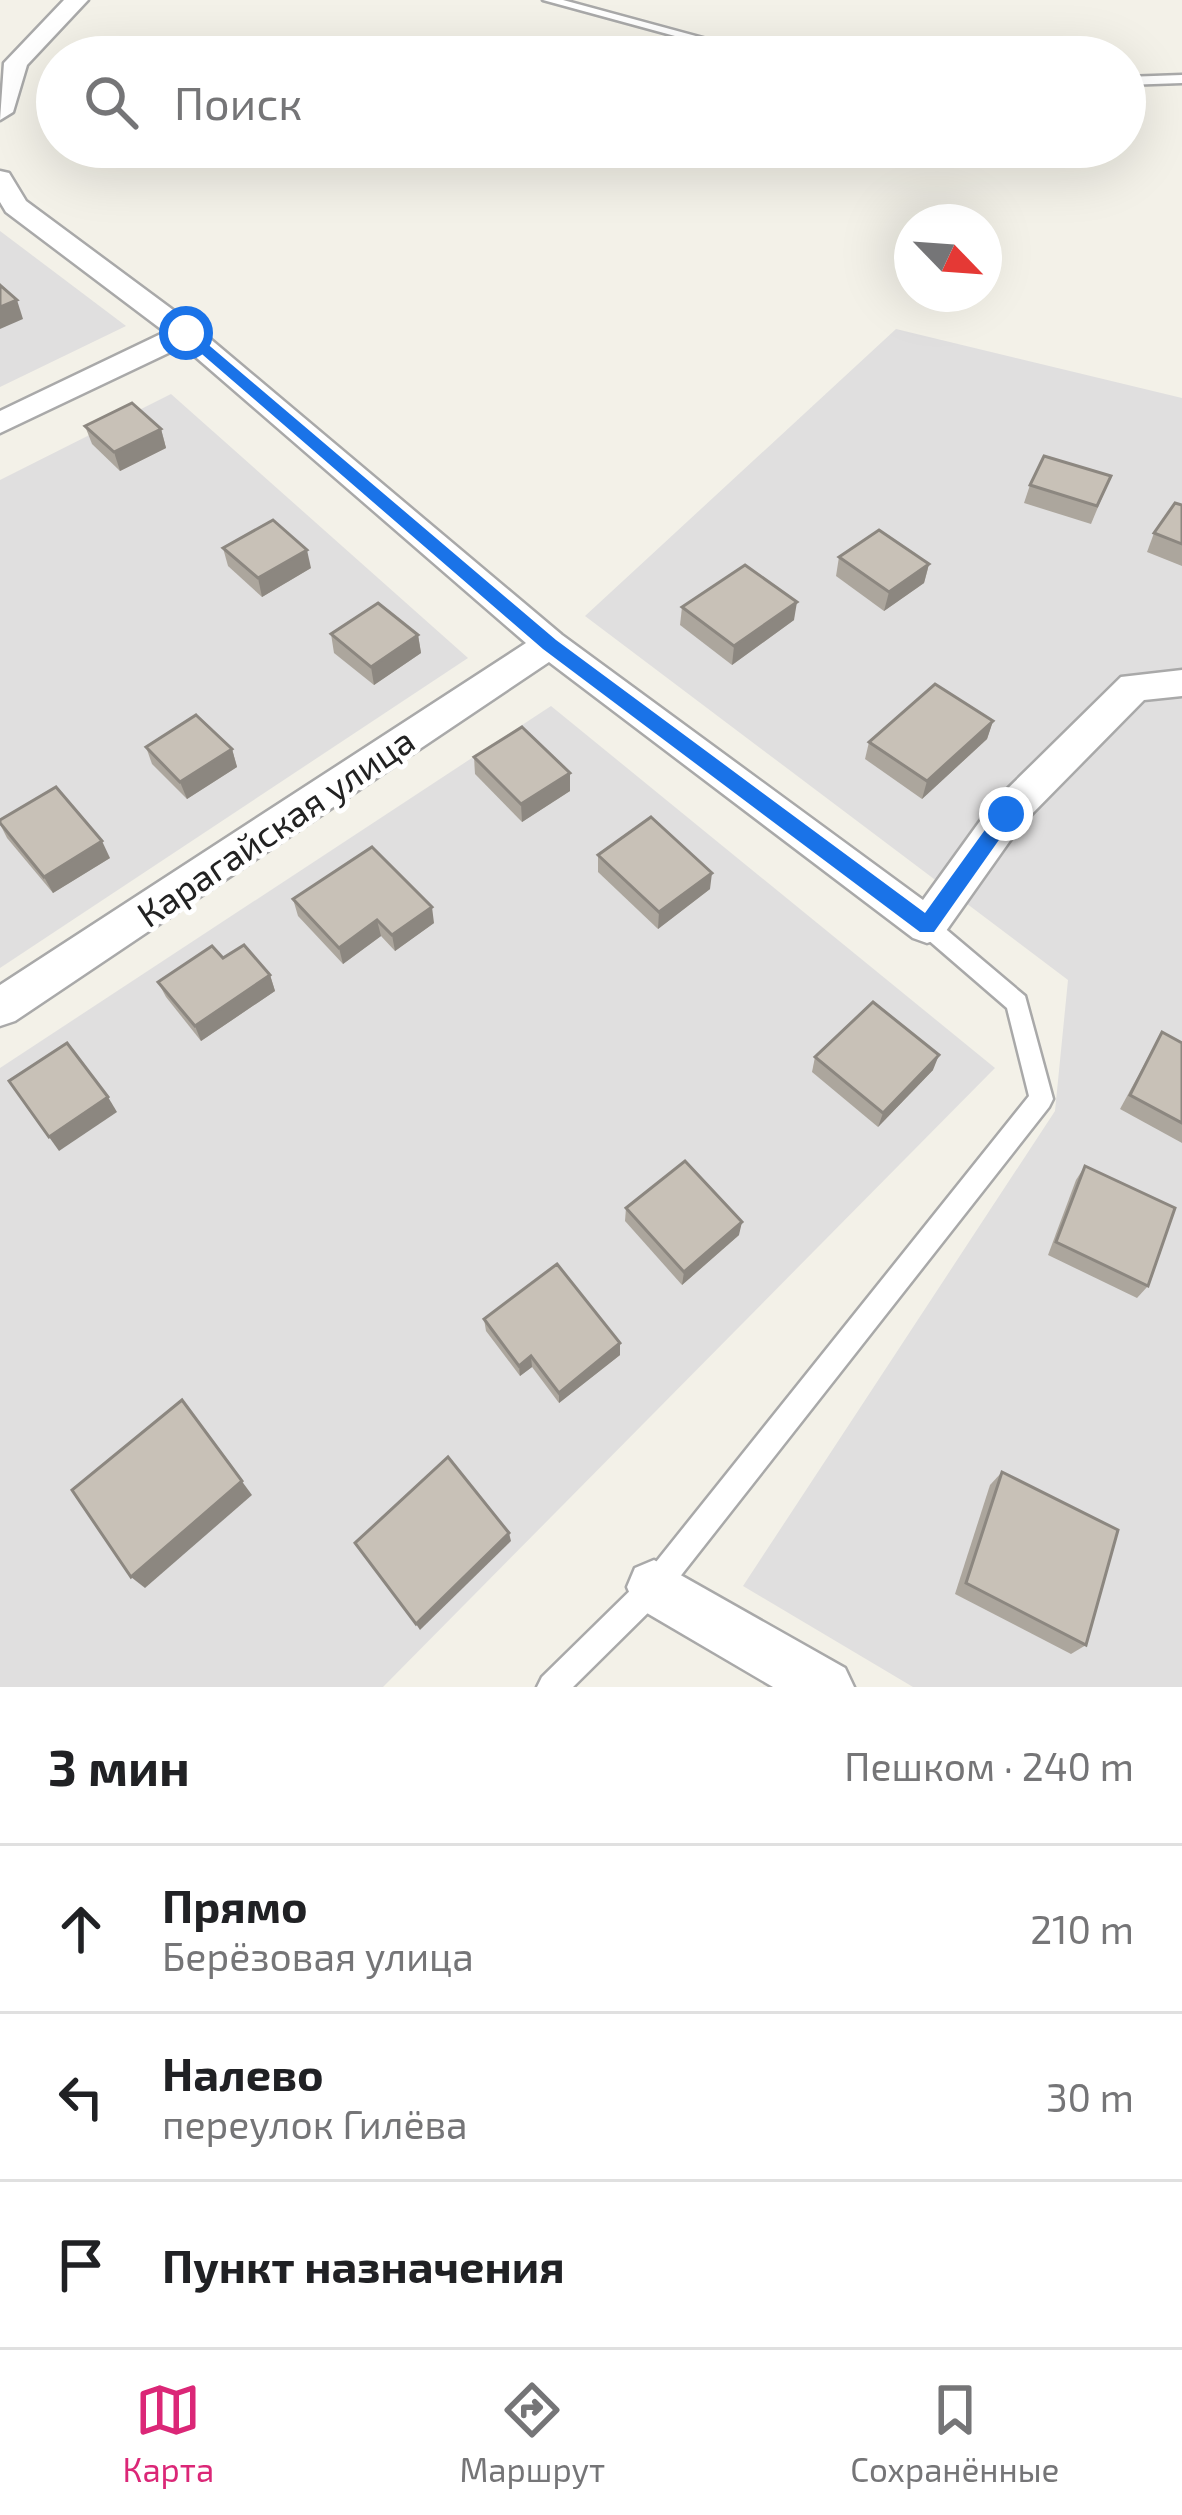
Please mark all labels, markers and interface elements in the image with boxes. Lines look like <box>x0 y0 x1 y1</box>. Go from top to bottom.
search box <box>36 36 1146 168</box>
icon: search <box>78 69 144 135</box>
text: Поиск <box>174 75 302 129</box>
north arrow <box>894 204 1002 312</box>
route start <box>159 306 213 360</box>
street label: Карагайская улица <box>128 717 422 936</box>
route end <box>979 787 1033 841</box>
text: 3 мин <box>48 1735 190 1796</box>
text: Пешком · 240 m <box>844 1742 1134 1789</box>
text: Прямо <box>162 1878 308 1932</box>
icon: ahead <box>48 1896 114 1962</box>
text: 210 m <box>1030 1905 1134 1952</box>
text: Берёзовая улица <box>162 1932 474 1979</box>
text: Налево <box>162 2046 324 2100</box>
icon: left <box>48 2064 114 2130</box>
text: 30 m <box>1046 2073 1134 2120</box>
text: переулок Гилёва <box>162 2100 468 2147</box>
icon: arrive <box>48 2232 114 2298</box>
text: Пункт назначения <box>162 2238 565 2292</box>
tab: Карта <box>123 2377 214 2489</box>
tab: Маршрут <box>459 2377 605 2489</box>
tab: Сохранённые <box>850 2377 1059 2489</box>

